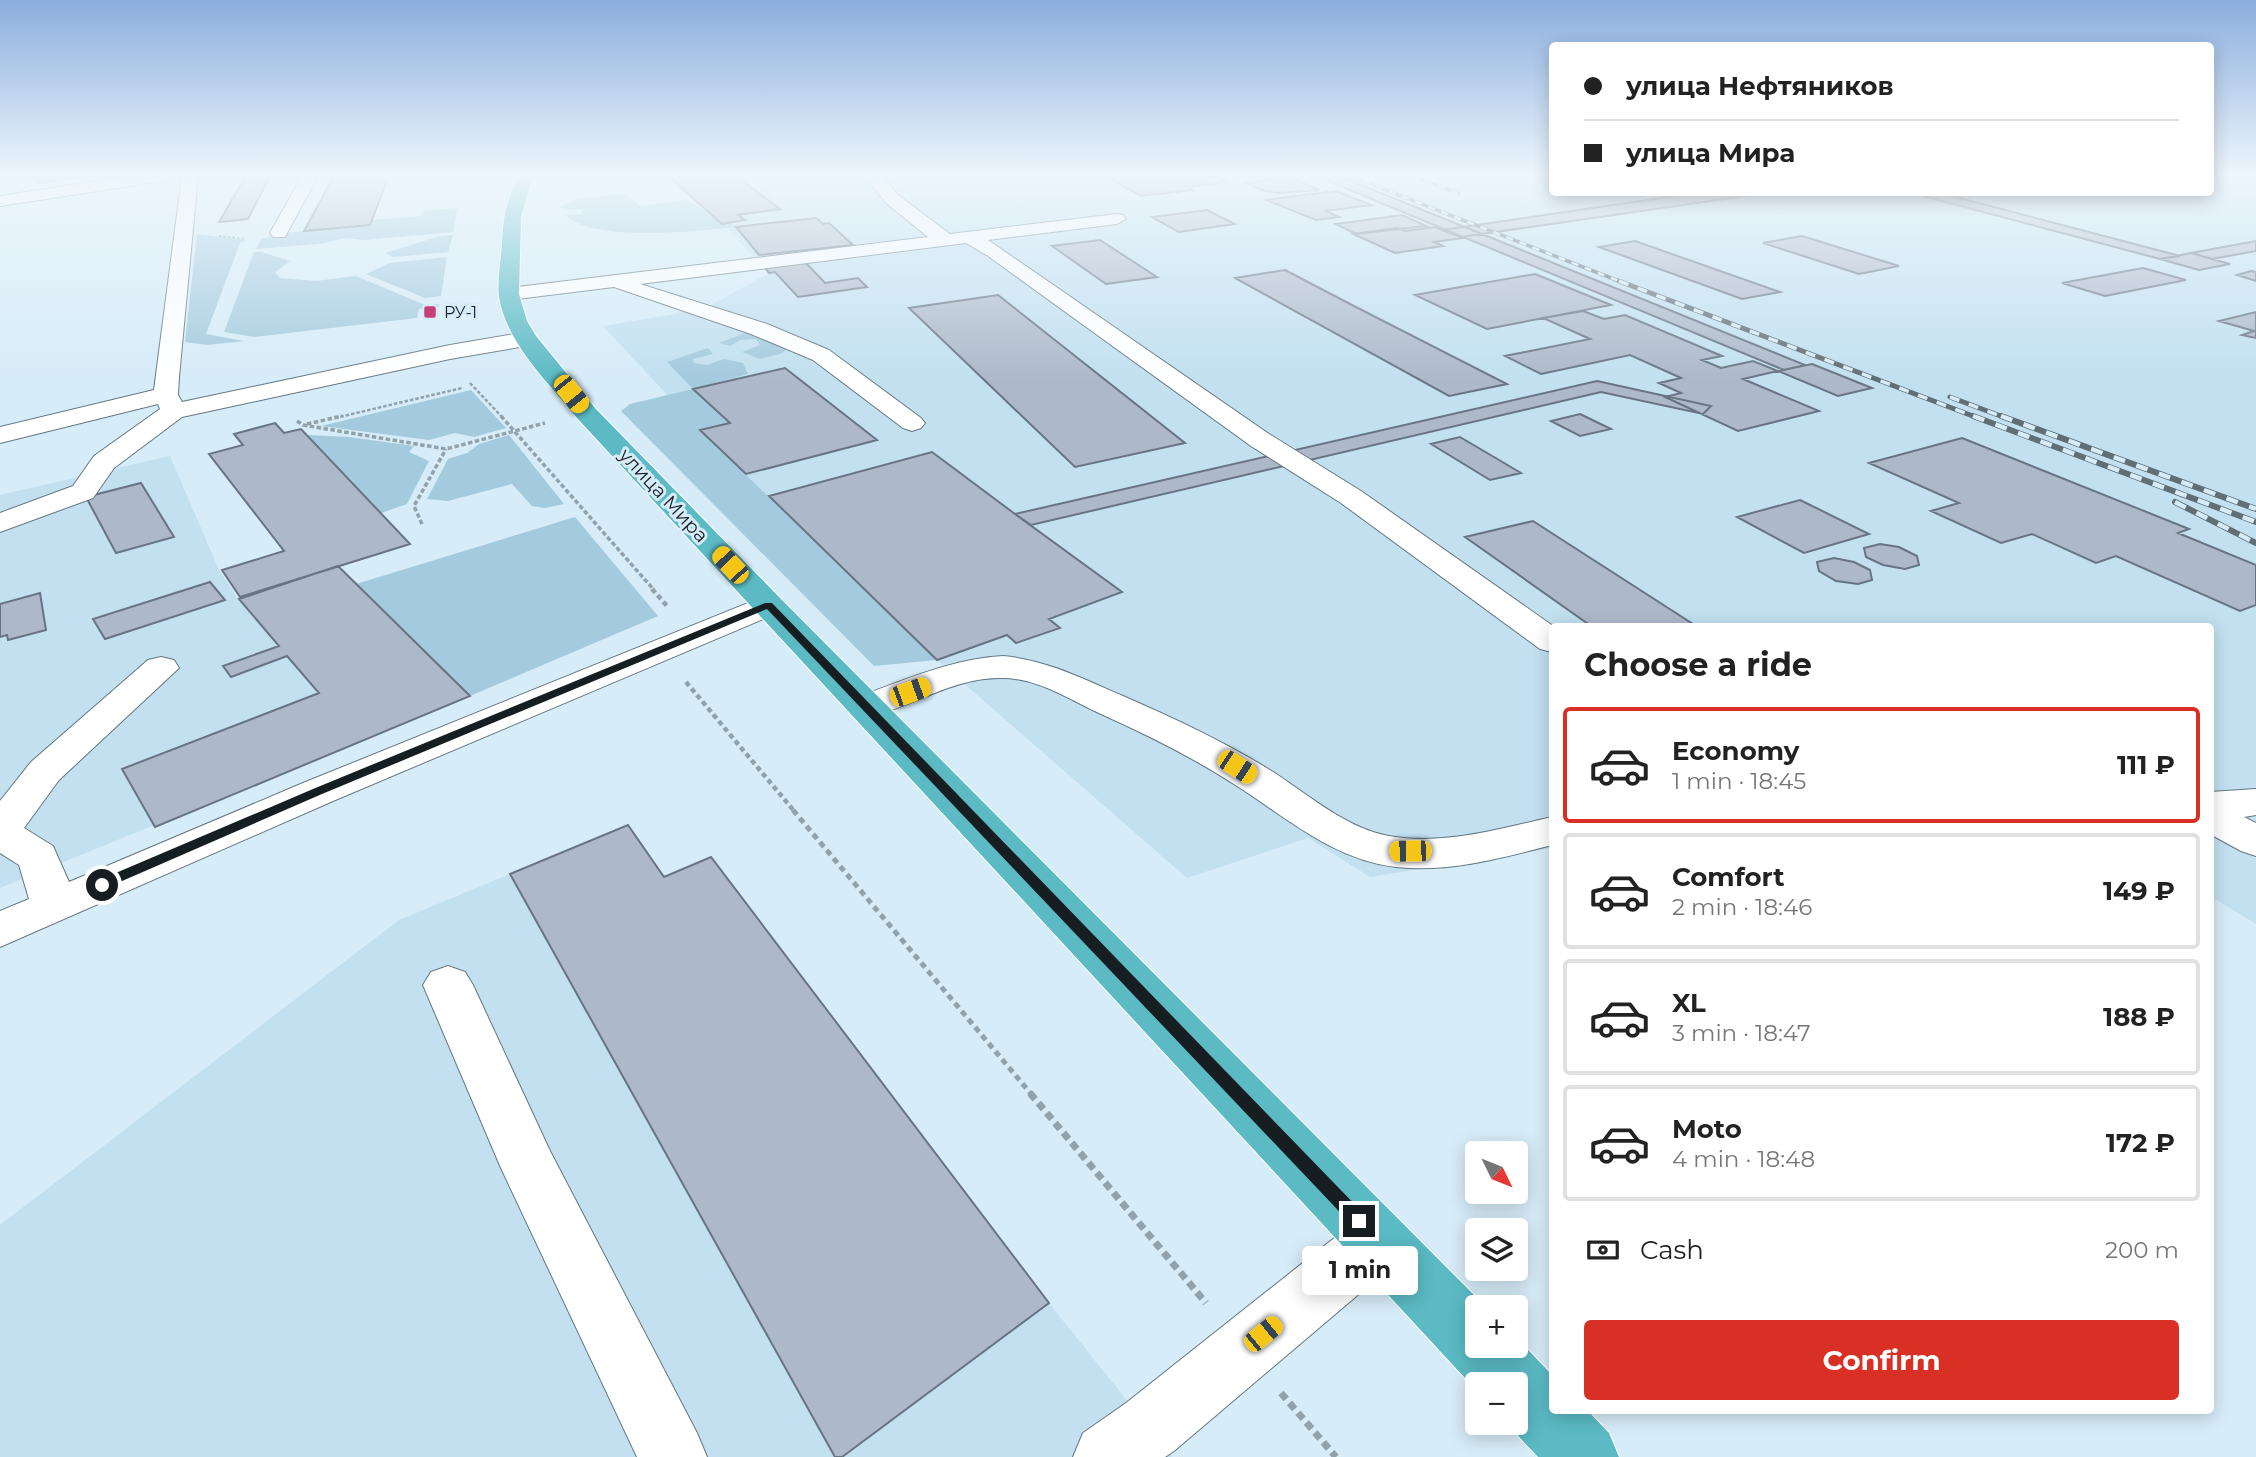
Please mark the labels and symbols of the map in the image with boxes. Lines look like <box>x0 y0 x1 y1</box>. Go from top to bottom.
place label: РУ-1 <box>444 303 477 322</box>
marker: РУ-1 <box>422 304 438 320</box>
car <box>550 371 593 417</box>
street label: улица Мира <box>614 443 713 547</box>
car <box>708 542 753 588</box>
car <box>887 675 934 709</box>
car <box>1214 747 1261 787</box>
car <box>1389 840 1432 862</box>
route start <box>86 869 118 901</box>
north arrow <box>1465 1141 1528 1204</box>
route end <box>1343 1205 1375 1237</box>
callout: 1 min <box>1301 1246 1417 1294</box>
car <box>1241 1313 1286 1355</box>

